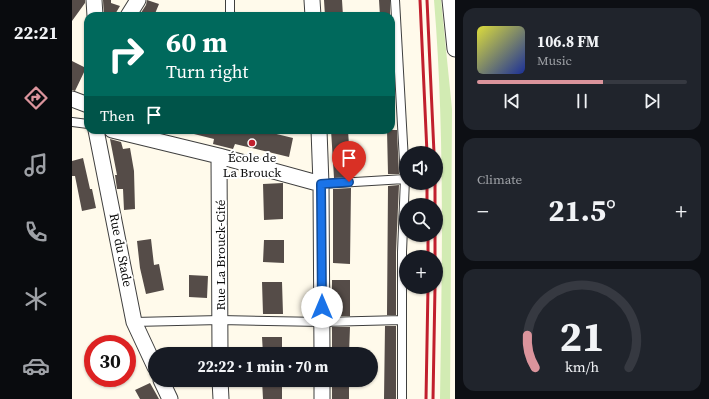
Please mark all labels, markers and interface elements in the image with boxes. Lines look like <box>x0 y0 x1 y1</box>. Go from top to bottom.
text: 22:21 <box>14 20 58 45</box>
text: 60 m <box>166 23 228 61</box>
icon: right <box>100 28 152 80</box>
text: 106.8 FM <box>537 31 599 52</box>
text: Music <box>537 52 572 69</box>
text: Turn right <box>166 59 248 84</box>
icon: directions <box>22 84 50 112</box>
icon: previous <box>501 90 523 112</box>
icon: pause <box>571 90 593 112</box>
icon: next <box>641 90 663 112</box>
icon: arrive <box>143 104 165 126</box>
text: Then <box>100 105 135 126</box>
marker: École de La Brouck <box>247 138 257 148</box>
pin <box>332 141 366 182</box>
map controls <box>399 146 443 294</box>
button: sound <box>399 146 443 190</box>
icon: arrive <box>338 147 360 169</box>
place label: École de La Brouck <box>223 149 282 181</box>
icon: music <box>22 151 50 179</box>
text: Climate <box>477 171 522 188</box>
text: 21.5° <box>548 190 616 231</box>
text: − <box>477 196 489 226</box>
text: + <box>675 196 687 226</box>
button: search <box>399 198 443 242</box>
street label: Rue La Brouck-Cité <box>212 199 229 310</box>
street label: Rue du Stade <box>106 212 137 289</box>
icon: phone <box>22 218 50 246</box>
button: + <box>399 250 443 294</box>
icon: climate <box>22 285 50 313</box>
position arrow <box>301 286 343 328</box>
text: 21 <box>559 308 605 365</box>
speed limit sign: 30 <box>84 335 136 387</box>
icon: car <box>22 352 50 380</box>
text: 22:22 · 1 min · 70 m <box>198 356 328 377</box>
text: km/h <box>565 356 599 376</box>

